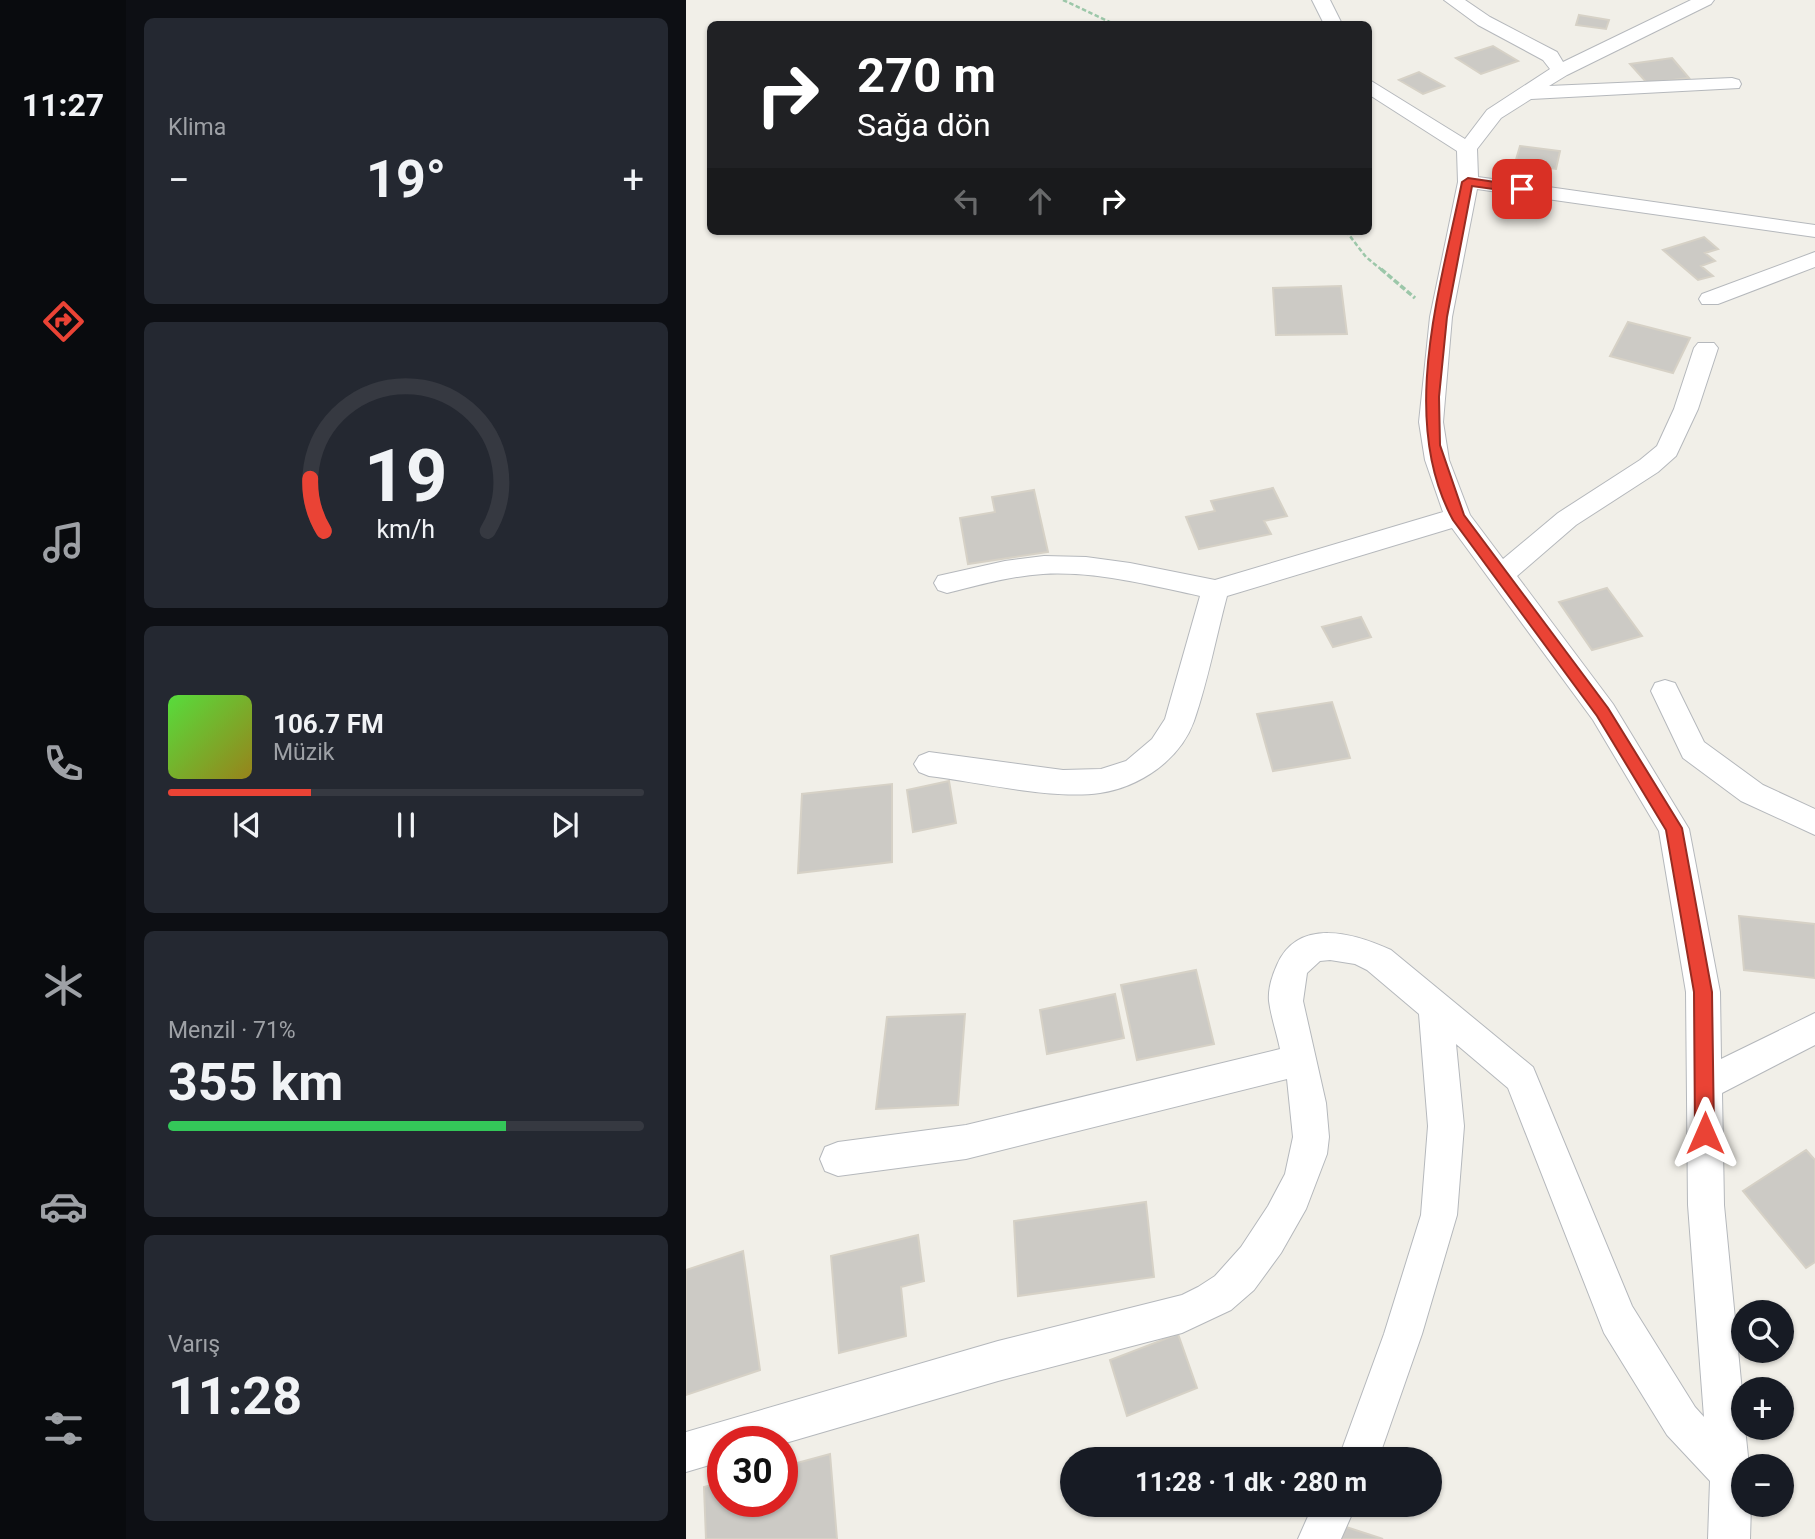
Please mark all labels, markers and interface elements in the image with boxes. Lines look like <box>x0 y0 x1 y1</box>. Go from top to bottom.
text: 270 m <box>857 47 996 104</box>
icon: right <box>742 49 833 140</box>
text: 11:27 <box>22 86 104 124</box>
text: Sağa dön <box>857 106 991 144</box>
text: Klima <box>168 114 226 141</box>
text: 19° <box>366 149 446 210</box>
text: − <box>168 158 190 202</box>
text: + <box>622 158 644 202</box>
pin <box>1492 159 1552 219</box>
icon: arrive <box>1503 170 1541 208</box>
icon: left <box>948 182 986 220</box>
icon: ahead <box>1021 182 1059 220</box>
icon: right <box>1094 182 1132 220</box>
icon: directions <box>39 297 88 346</box>
text: 19 <box>364 434 448 520</box>
text: km/h <box>377 515 435 544</box>
icon: music <box>39 518 88 567</box>
text: 106.7 FM <box>273 709 384 739</box>
icon: phone <box>39 739 88 788</box>
text: Müzik <box>273 739 334 766</box>
icon: previous <box>228 806 266 844</box>
icon: pause <box>387 806 425 844</box>
icon: next <box>546 806 584 844</box>
icon: climate <box>39 961 88 1010</box>
text: Menzil · 71% <box>168 1017 296 1044</box>
text: 355 km <box>168 1052 343 1113</box>
position arrow <box>1668 1096 1742 1170</box>
icon: car <box>39 1182 88 1231</box>
map controls <box>1731 1300 1794 1517</box>
button: search <box>1731 1300 1794 1363</box>
text: Varış <box>168 1331 220 1358</box>
text: 11:28 <box>168 1366 302 1427</box>
button: + <box>1731 1377 1794 1440</box>
icon: filters <box>39 1404 88 1453</box>
speed limit sign: 30 <box>707 1426 798 1517</box>
button: − <box>1731 1454 1794 1517</box>
text: 11:28 · 1 dk · 280 m <box>1135 1467 1367 1497</box>

